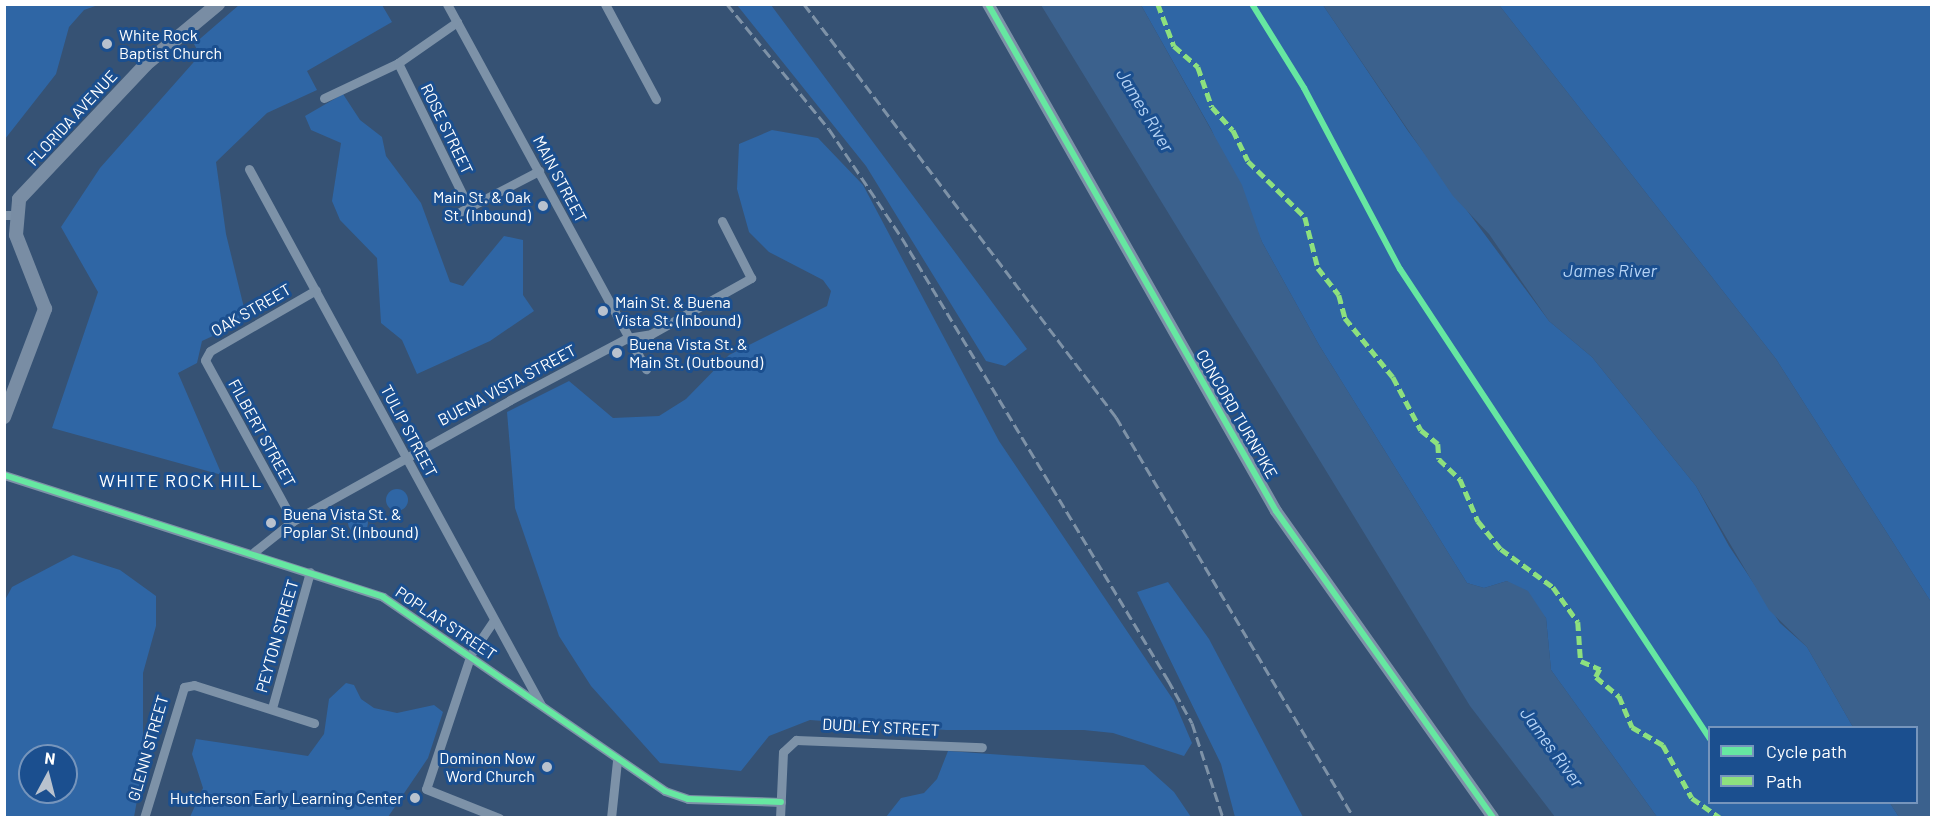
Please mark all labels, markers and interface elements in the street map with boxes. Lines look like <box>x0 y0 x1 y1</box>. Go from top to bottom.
place label: White Rock Baptist Church <box>119 25 222 63</box>
marker: White Rock Baptist Church <box>100 37 114 51</box>
water label: James River <box>1112 64 1178 156</box>
street label: FLORIDA AVENUE <box>23 66 121 170</box>
street label: ROSE STREET <box>417 81 477 177</box>
street label: MAIN STREET <box>529 132 591 226</box>
place label: Main St. & Oak St. (Inbound) <box>433 187 531 225</box>
marker: Main St. & Oak St. (Inbound) <box>536 199 550 213</box>
water label: James River <box>1563 259 1657 281</box>
street label: OAK STREET <box>208 279 294 341</box>
place label: Main St. & Buena Vista St. (Inbound) <box>615 292 740 330</box>
marker: Main St. & Buena Vista St. (Inbound) <box>596 304 610 318</box>
place label: Buena Vista St. & Main St. (Outbound) <box>629 334 763 372</box>
street label: BUENA VISTA STREET <box>435 340 579 430</box>
marker: Buena Vista St. & Main St. (Outbound) <box>610 346 624 360</box>
street label: CONCORD TURNPIKE <box>1192 346 1282 482</box>
street label: FILBERT STREET <box>224 376 300 490</box>
street label: TULIP STREET <box>377 382 441 480</box>
district label: WHITE ROCK HILL <box>99 469 263 491</box>
place label: Buena Vista St. & Poplar St. (Inbound) <box>283 504 418 542</box>
marker: Buena Vista St. & Poplar St. (Inbound) <box>264 516 278 530</box>
street label: PEYTON STREET <box>252 577 302 695</box>
street label: POPLAR STREET <box>392 582 500 664</box>
street label: GLENN STREET <box>124 693 172 803</box>
water label: James River <box>1516 703 1588 791</box>
street label: DUDLEY STREET <box>822 714 940 740</box>
legend <box>1708 726 1918 804</box>
text: Cycle path <box>1766 740 1847 762</box>
north arrow <box>18 744 78 804</box>
text: N <box>44 748 56 768</box>
place label: Dominon Now Word Church <box>439 748 535 786</box>
marker: Dominon Now Word Church <box>540 760 554 774</box>
text: Path <box>1766 770 1802 792</box>
place label: Hutcherson Early Learning Center <box>170 788 403 808</box>
marker: Hutcherson Early Learning Center <box>408 791 422 805</box>

